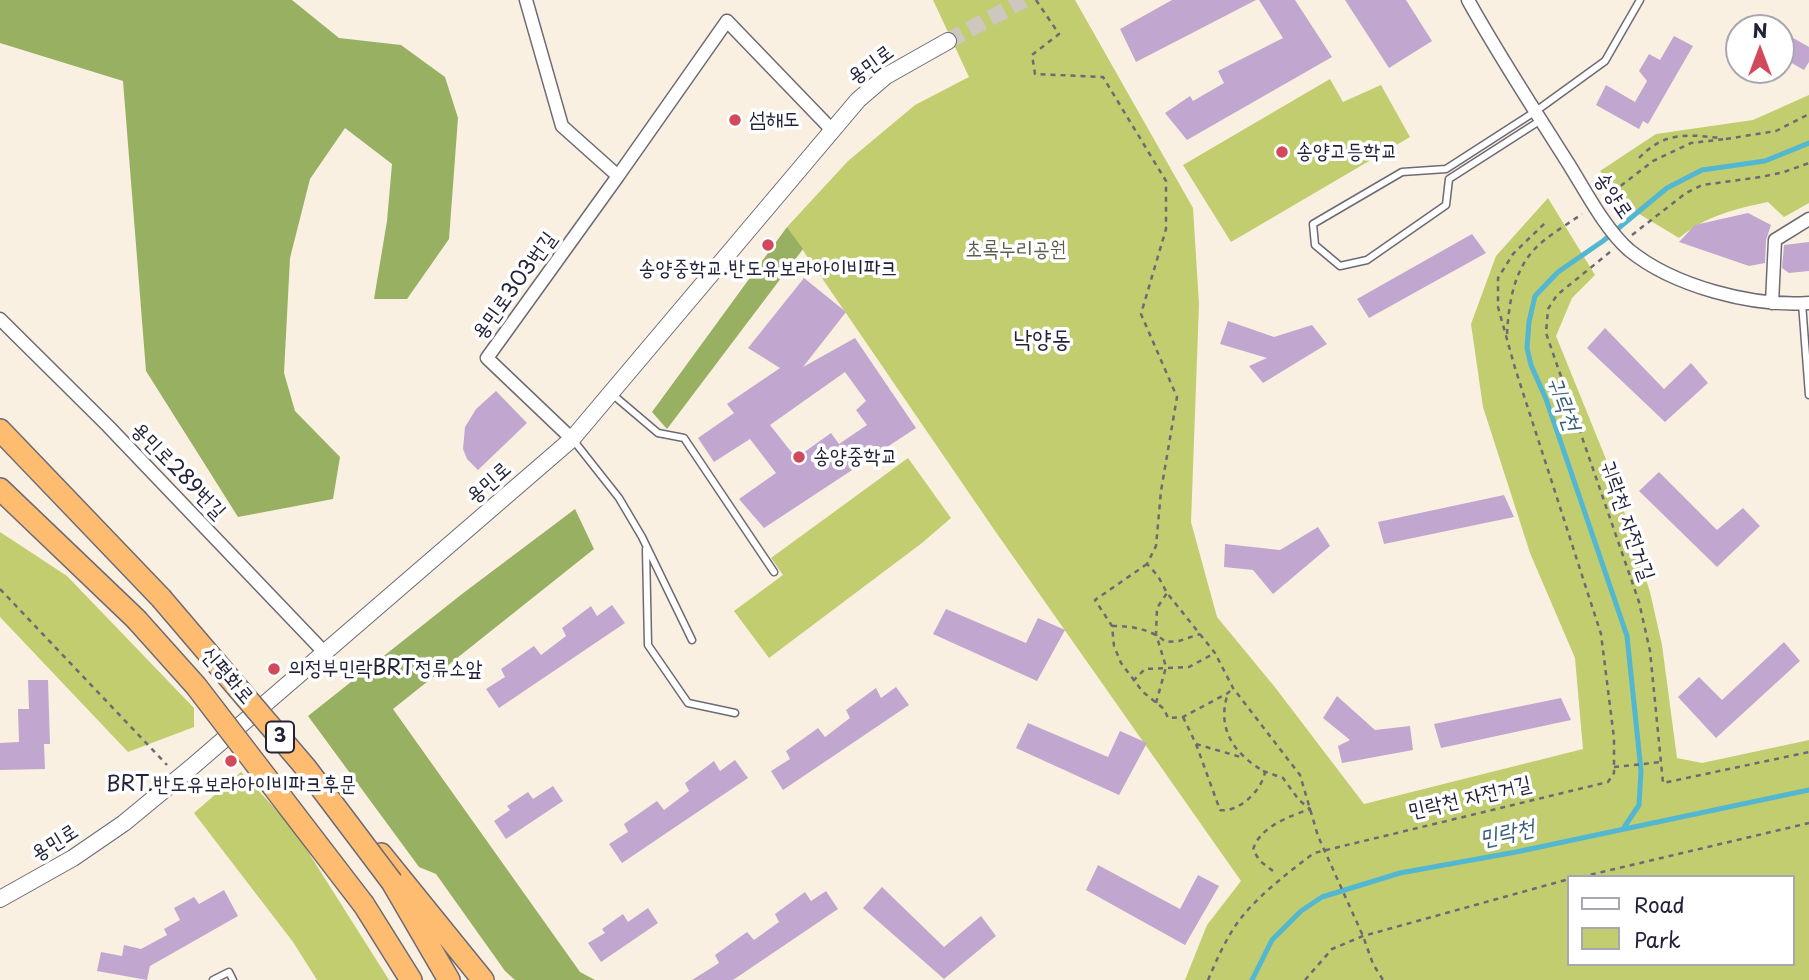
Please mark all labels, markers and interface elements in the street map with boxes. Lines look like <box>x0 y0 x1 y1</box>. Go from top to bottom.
north arrow <box>1725 14 1795 84</box>
text: N <box>1752 16 1768 44</box>
street label: 용민로 <box>843 40 899 90</box>
place label: 섬해도 <box>749 107 800 133</box>
marker: 섬해도 <box>727 112 743 128</box>
place label: 송양고등학교 <box>1296 139 1397 165</box>
marker: 송양고등학교 <box>1274 144 1290 160</box>
street label: 송양로 <box>1588 168 1638 224</box>
street label: 용민로303번길 <box>467 227 563 345</box>
marker: 송양중학교.반도유보라아이비파크 <box>760 237 776 253</box>
park label: 초록누리공원 <box>965 237 1067 263</box>
place label: 송양중학교.반도유보라아이비파크 <box>638 256 898 282</box>
district label: 낙양동 <box>1013 326 1071 354</box>
water label: 귀락천 <box>1541 373 1585 435</box>
street label: 용민로289번길 <box>126 417 230 525</box>
place label: 송양중학교 <box>813 444 897 470</box>
marker: 송양중학교 <box>791 449 807 465</box>
street label: 용민로 <box>462 457 516 509</box>
street label: 귀락천 자전거길 <box>1595 458 1659 584</box>
street label: 신평화로 <box>195 642 259 710</box>
place label: 의정부민락BRT정류소앞 <box>288 656 483 682</box>
marker: 의정부민락BRT정류소앞 <box>266 661 282 677</box>
road number: 3 <box>266 722 294 752</box>
marker: BRT.반도유보라아이비파크후문 <box>223 753 239 769</box>
place label: BRT.반도유보라아이비파크후문 <box>106 772 356 798</box>
street label: 민락천 자전거길 <box>1406 772 1534 824</box>
water label: 민락천 <box>1477 815 1537 853</box>
street label: 용민로 <box>27 819 83 867</box>
legend <box>1568 875 1795 966</box>
text: Road <box>1634 888 1685 920</box>
text: Park <box>1634 923 1681 955</box>

